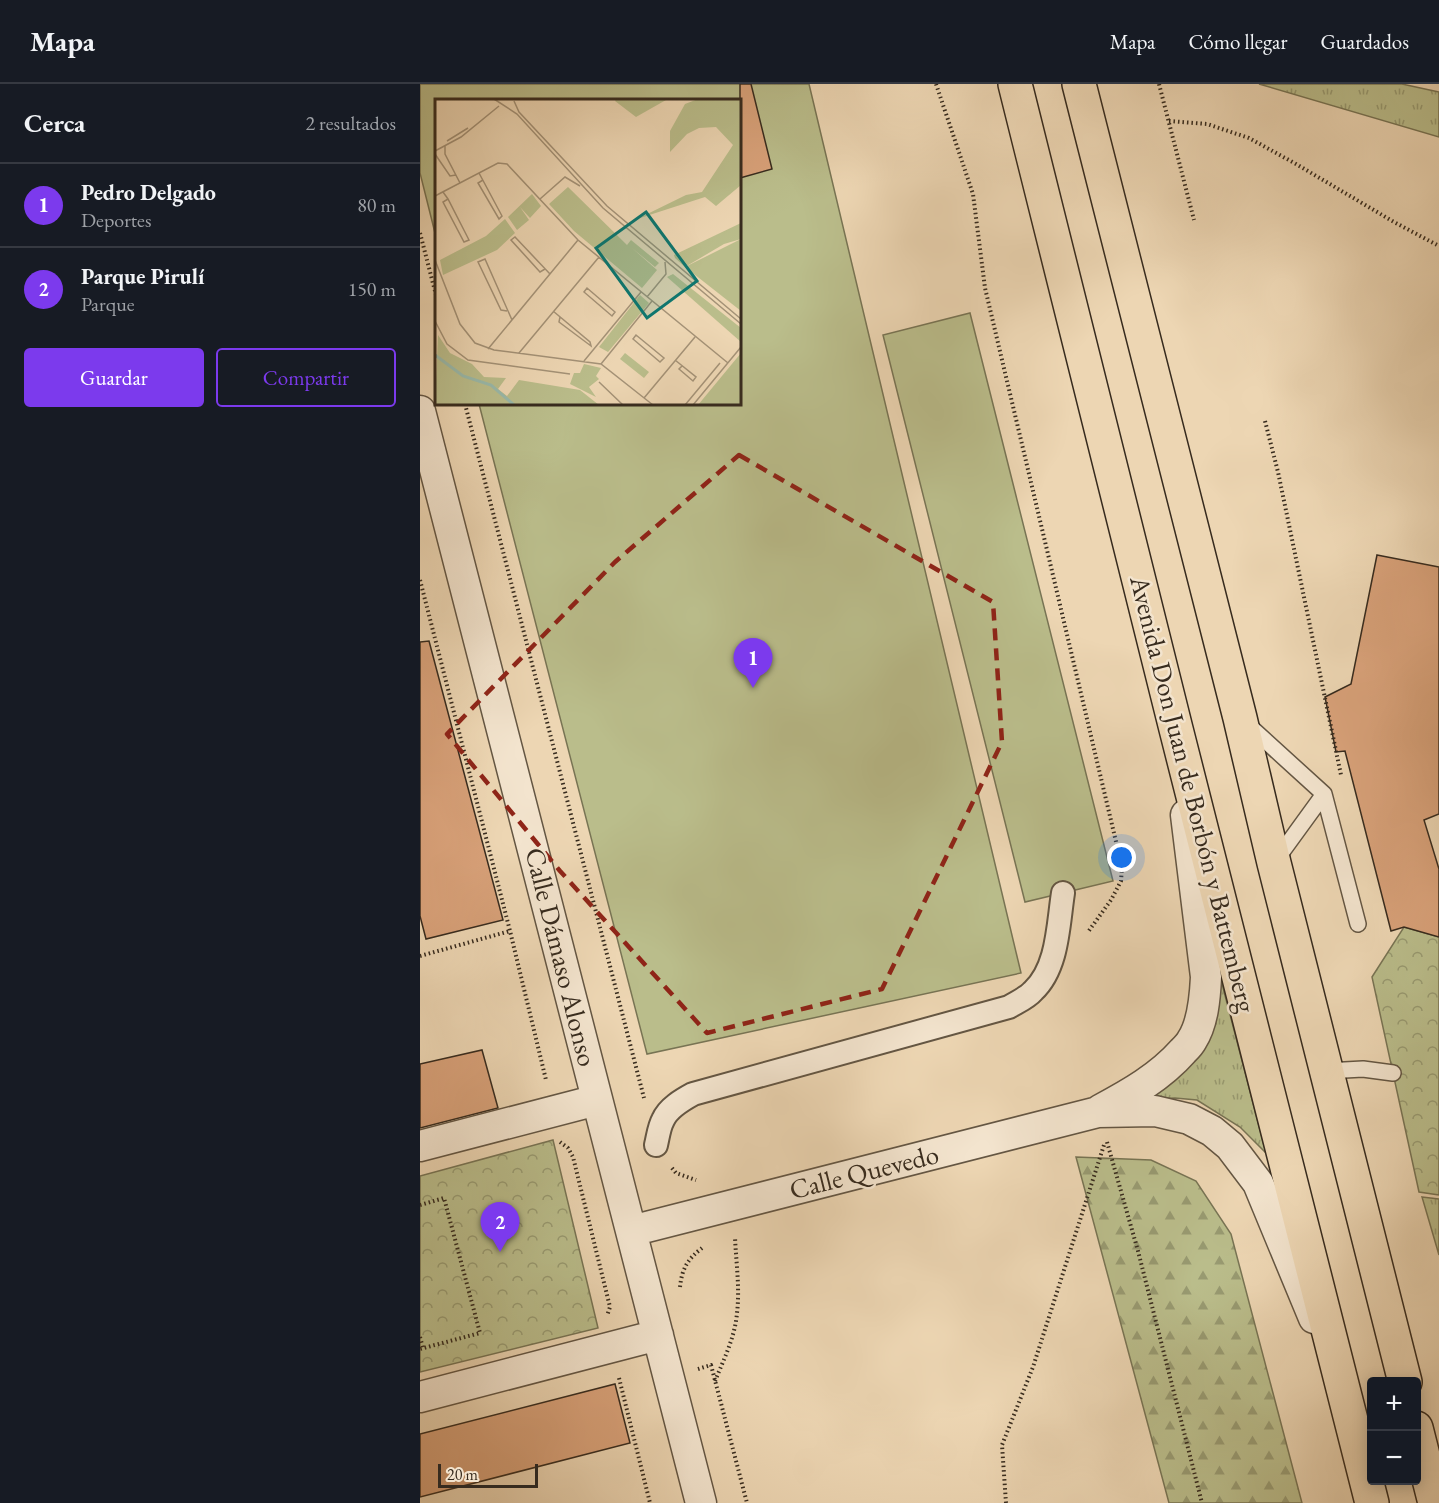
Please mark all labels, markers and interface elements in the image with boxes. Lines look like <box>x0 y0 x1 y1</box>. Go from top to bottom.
text: Mapa <box>30 23 95 59</box>
text: Mapa <box>1110 28 1155 55</box>
text: Cómo llegar <box>1188 28 1287 55</box>
text: Guardados <box>1320 28 1409 55</box>
inset map <box>435 99 741 405</box>
text: Cerca <box>24 106 85 140</box>
text: 2 resultados <box>305 110 396 136</box>
text: Pedro Delgado <box>81 178 216 207</box>
text: 1 <box>38 192 49 218</box>
text: 80 m <box>357 192 396 218</box>
text: Deportes <box>81 207 151 233</box>
text: Parque Pirulí <box>81 262 204 291</box>
text: 2 <box>38 276 49 302</box>
text: 150 m <box>348 276 396 302</box>
text: Parque <box>81 291 134 317</box>
button: Guardar <box>24 348 204 407</box>
button: Compartir <box>216 348 396 407</box>
street label: Avenida Don Juan de Borbón y Battemberg <box>1122 571 1265 1016</box>
pin: 1 <box>734 638 772 688</box>
your location <box>1107 843 1136 872</box>
street label: Calle Dámaso Alonso <box>517 844 606 1070</box>
street label: Calle Quevedo <box>786 1136 942 1207</box>
pin: 2 <box>480 1202 520 1252</box>
map controls <box>1367 1377 1421 1485</box>
button: + <box>1367 1377 1421 1431</box>
button: − <box>1367 1431 1421 1485</box>
scale bar <box>438 1461 538 1488</box>
text: 20 m <box>447 1464 478 1485</box>

